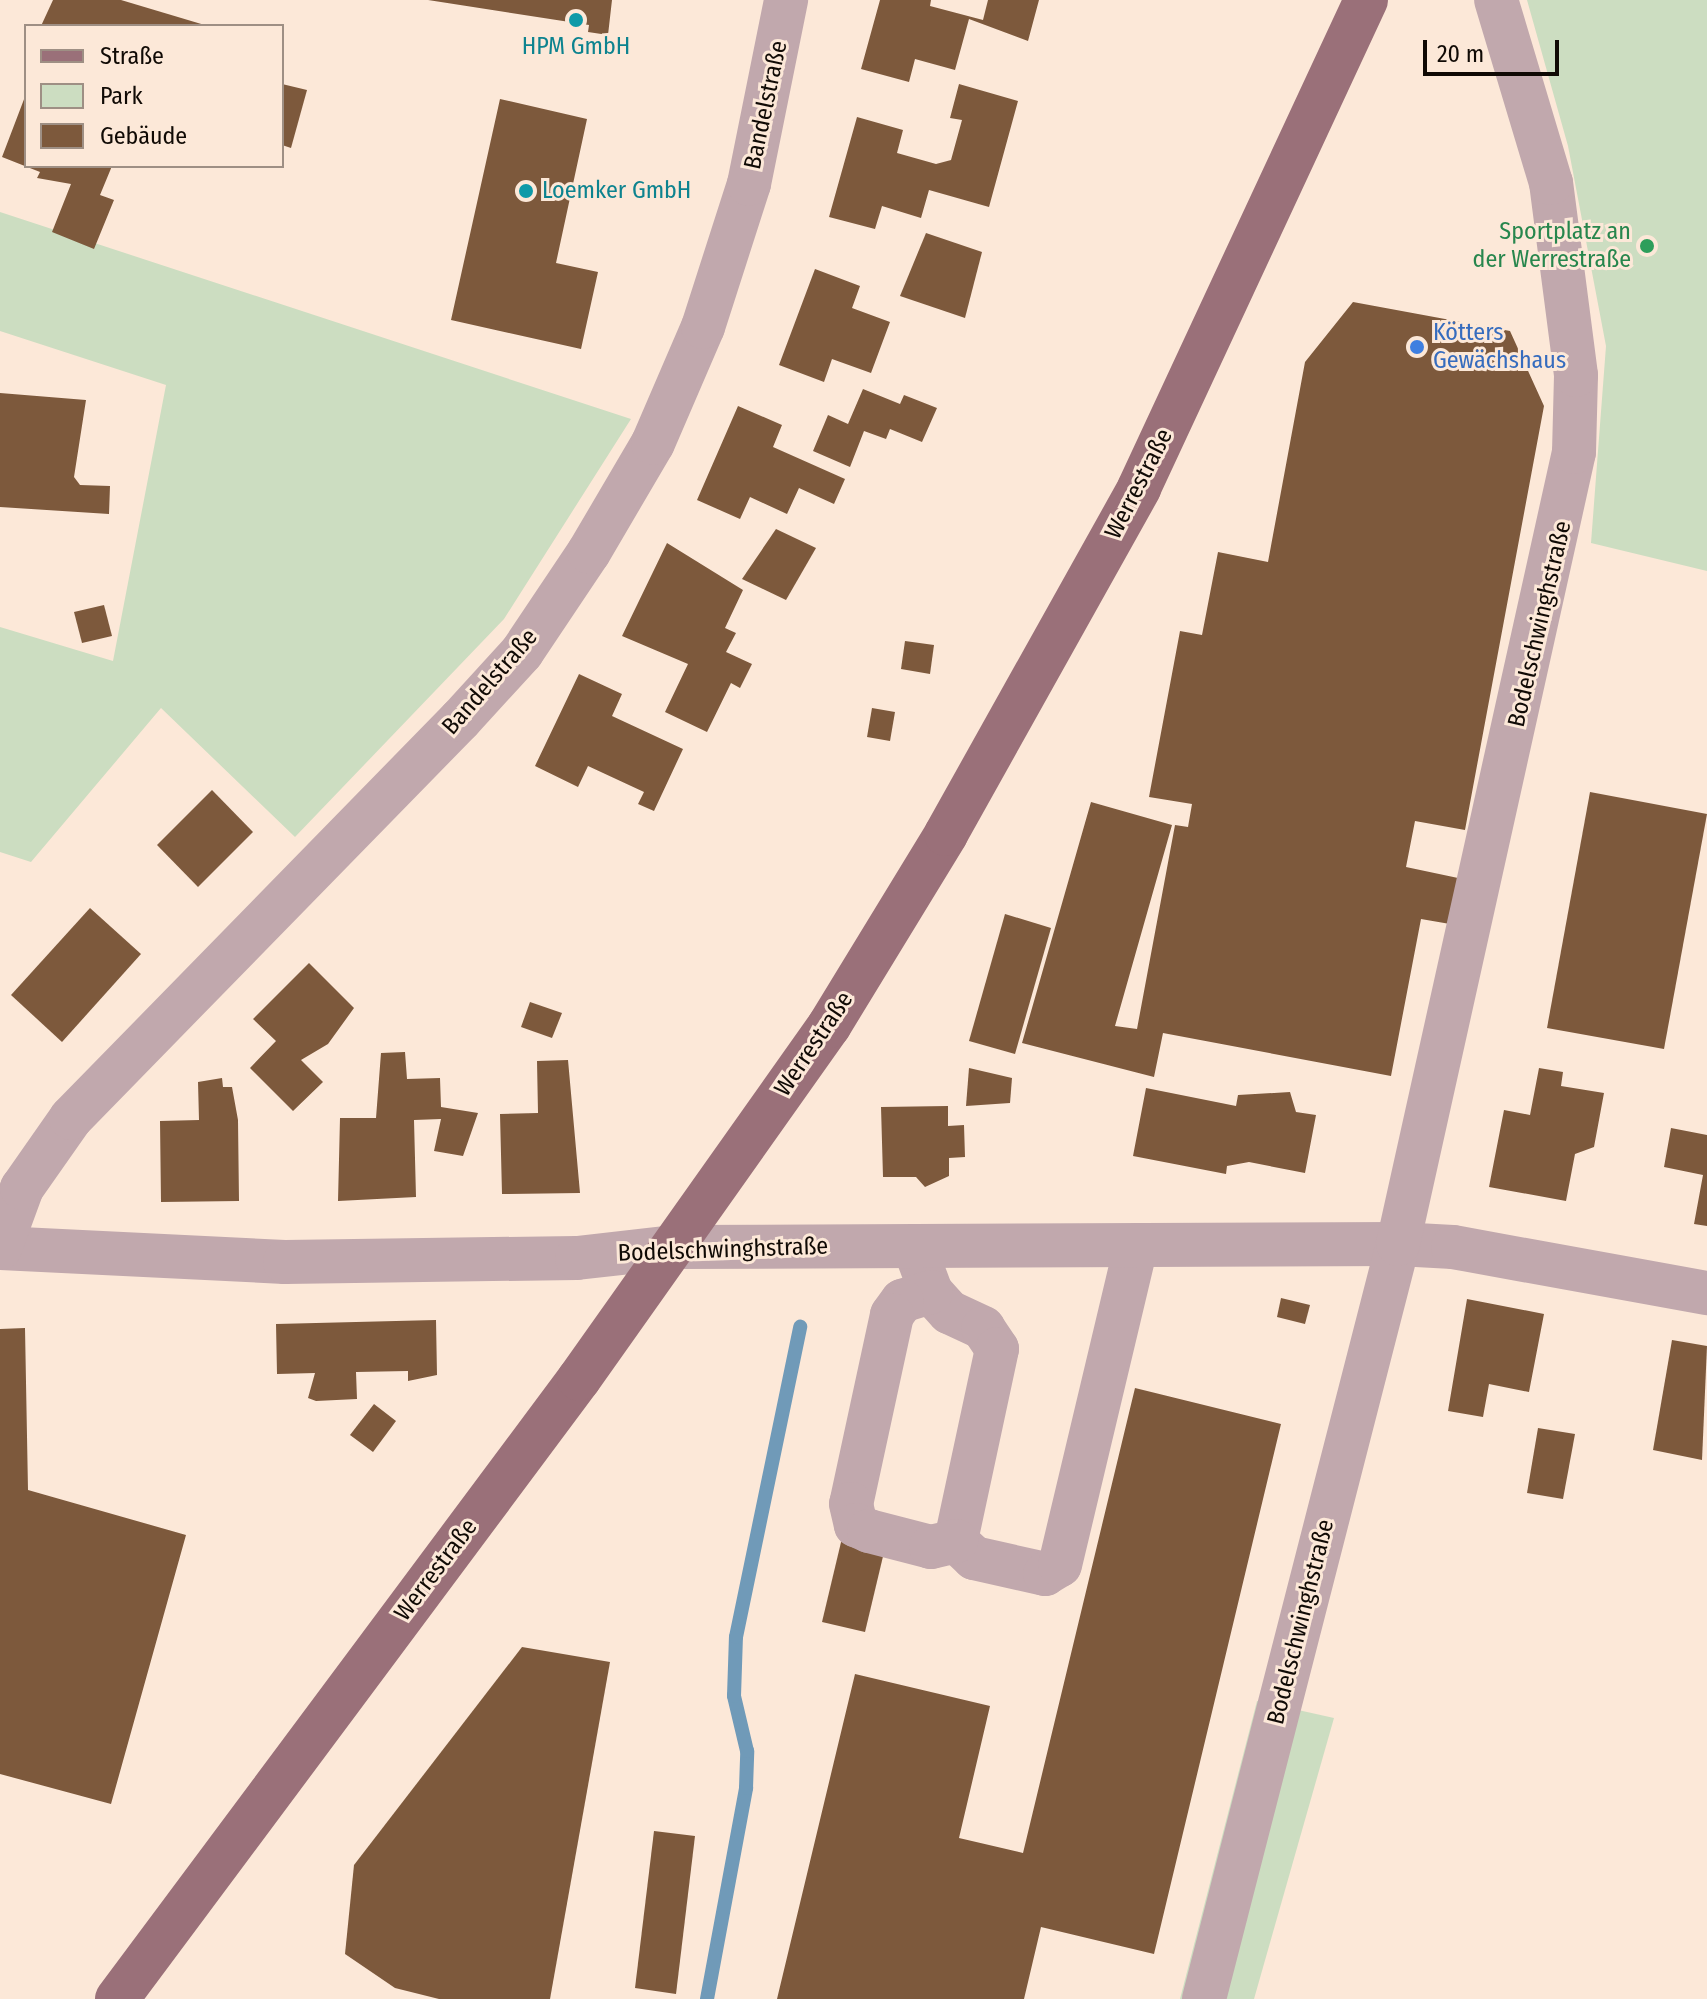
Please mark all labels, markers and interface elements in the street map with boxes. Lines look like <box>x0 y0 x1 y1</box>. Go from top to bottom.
marker: HPM GmbH <box>567 11 585 29</box>
legend <box>24 24 284 168</box>
scale bar <box>1427 24 1563 74</box>
place label: HPM GmbH <box>522 33 630 61</box>
street label: Bandelstraße <box>738 38 794 172</box>
text: 20 m <box>1437 40 1484 68</box>
text: Straße <box>100 42 164 70</box>
text: Park <box>100 82 143 110</box>
text: Gebäude <box>100 122 187 150</box>
place label: Loemker GmbH <box>542 177 691 205</box>
marker: Loemker GmbH <box>517 182 535 200</box>
place label: Sportplatz an der Werrestraße <box>1473 218 1631 274</box>
marker: Sportplatz an der Werrestraße <box>1638 237 1656 255</box>
place label: Kötters Gewächshaus <box>1433 319 1566 375</box>
marker: Kötters Gewächshaus <box>1408 338 1426 356</box>
street label: Werrestraße <box>1099 424 1179 544</box>
street label: Bodelschwinghstraße <box>1502 518 1578 730</box>
street label: Bandelstraße <box>436 623 544 741</box>
street label: Werrestraße <box>769 986 859 1102</box>
street label: Bodelschwinghstraße <box>617 1232 829 1268</box>
street label: Werrestraße <box>388 1514 484 1626</box>
street label: Bodelschwinghstraße <box>1262 1516 1340 1728</box>

